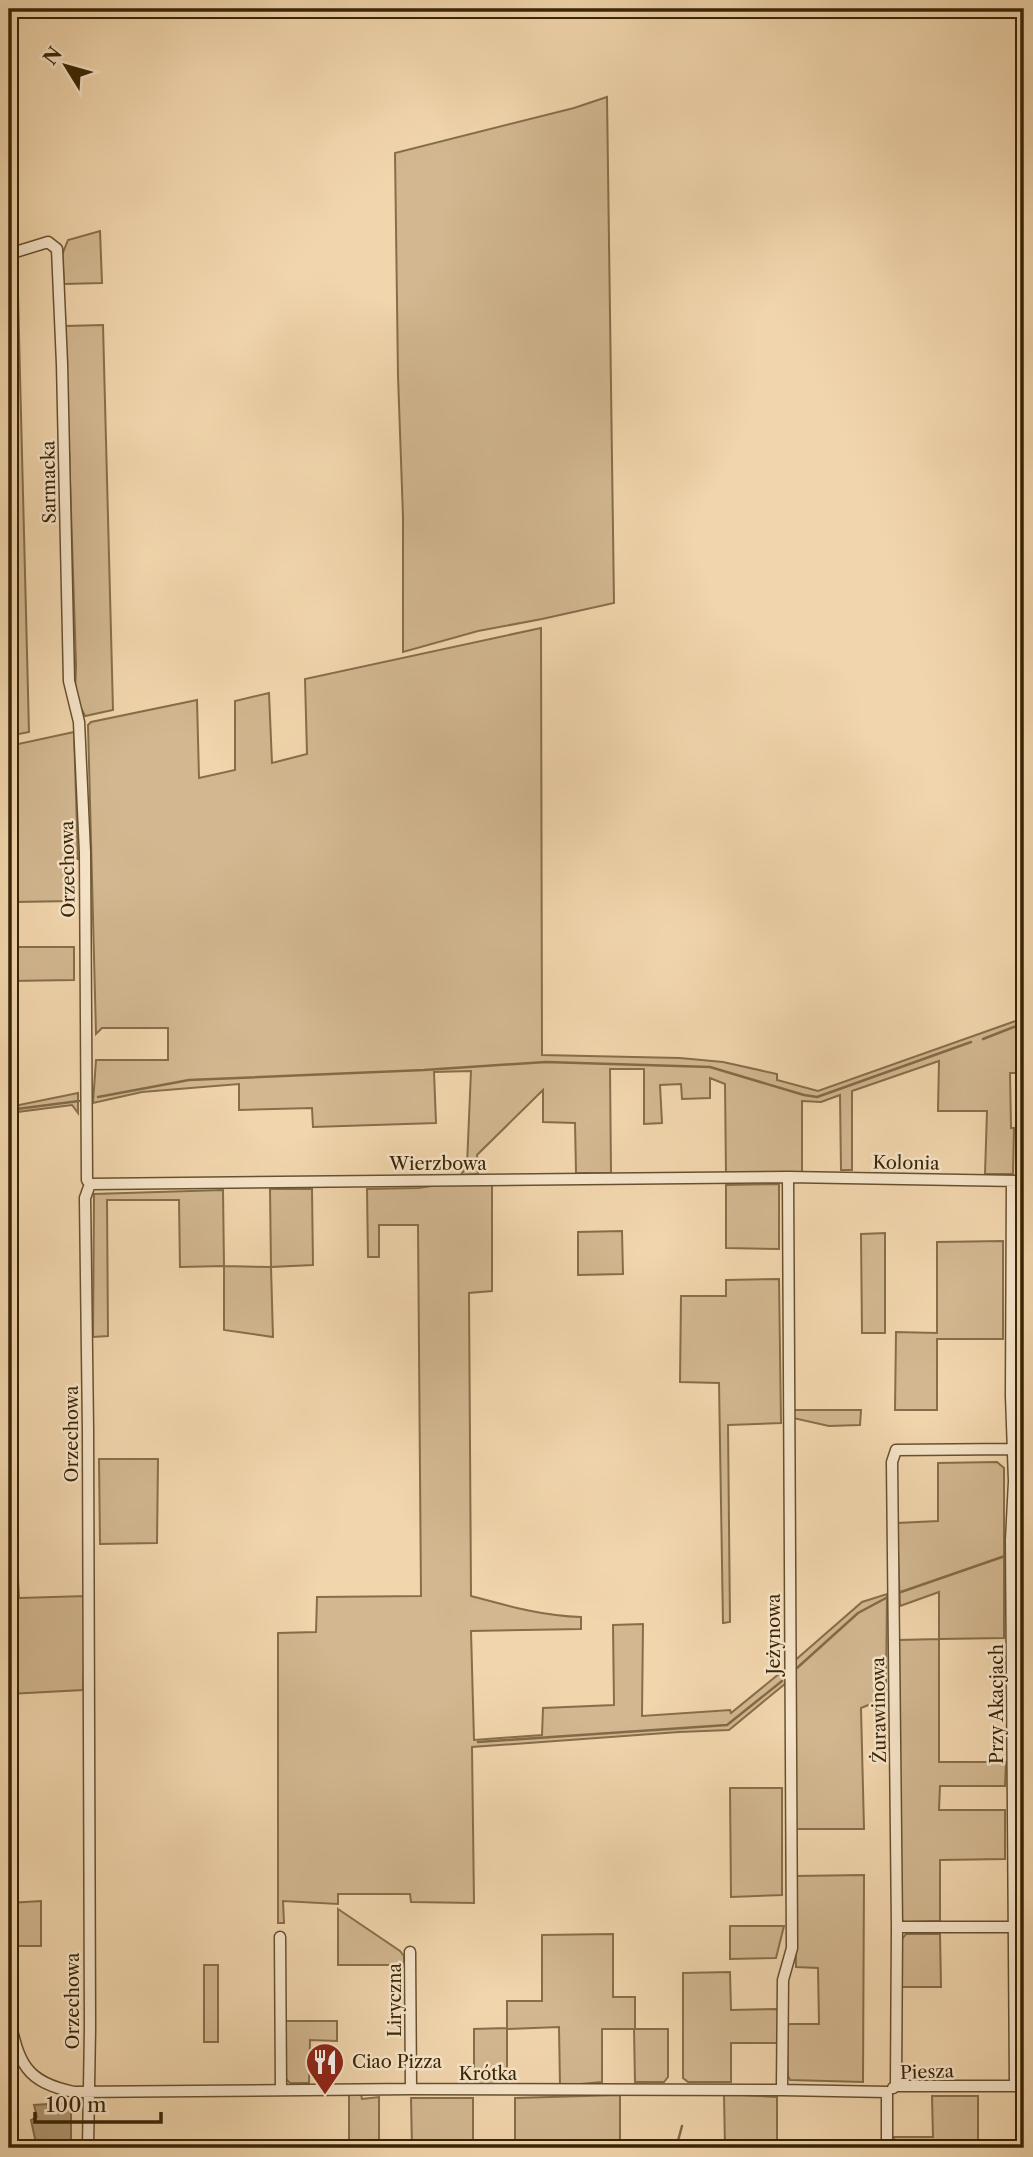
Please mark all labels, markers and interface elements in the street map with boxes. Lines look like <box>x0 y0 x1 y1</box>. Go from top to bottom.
north arrow <box>32 32 102 102</box>
text: N <box>39 43 67 70</box>
street label: Sarmacka <box>37 440 61 524</box>
street label: Orzechowa <box>56 820 80 918</box>
street label: Kolonia <box>872 1151 940 1175</box>
street label: Wierzbowa <box>388 1153 487 1175</box>
street label: Orzechowa <box>61 1385 83 1483</box>
street label: Jeżynowa <box>763 1593 785 1678</box>
street label: Przy Akacjach <box>986 1644 1008 1764</box>
street label: Żurawinowa <box>866 1656 891 1763</box>
street label: Orzechowa <box>62 1952 84 2050</box>
street label: Liryczna <box>384 1963 406 2037</box>
restaurant icon: Ciao Pizza <box>304 2041 346 2096</box>
place label: Ciao Pizza <box>352 2051 443 2073</box>
street label: Piesza <box>900 2060 955 2084</box>
street label: Krótka <box>459 2063 518 2085</box>
scale bar <box>35 2080 161 2124</box>
text: 100 m <box>46 2092 107 2117</box>

